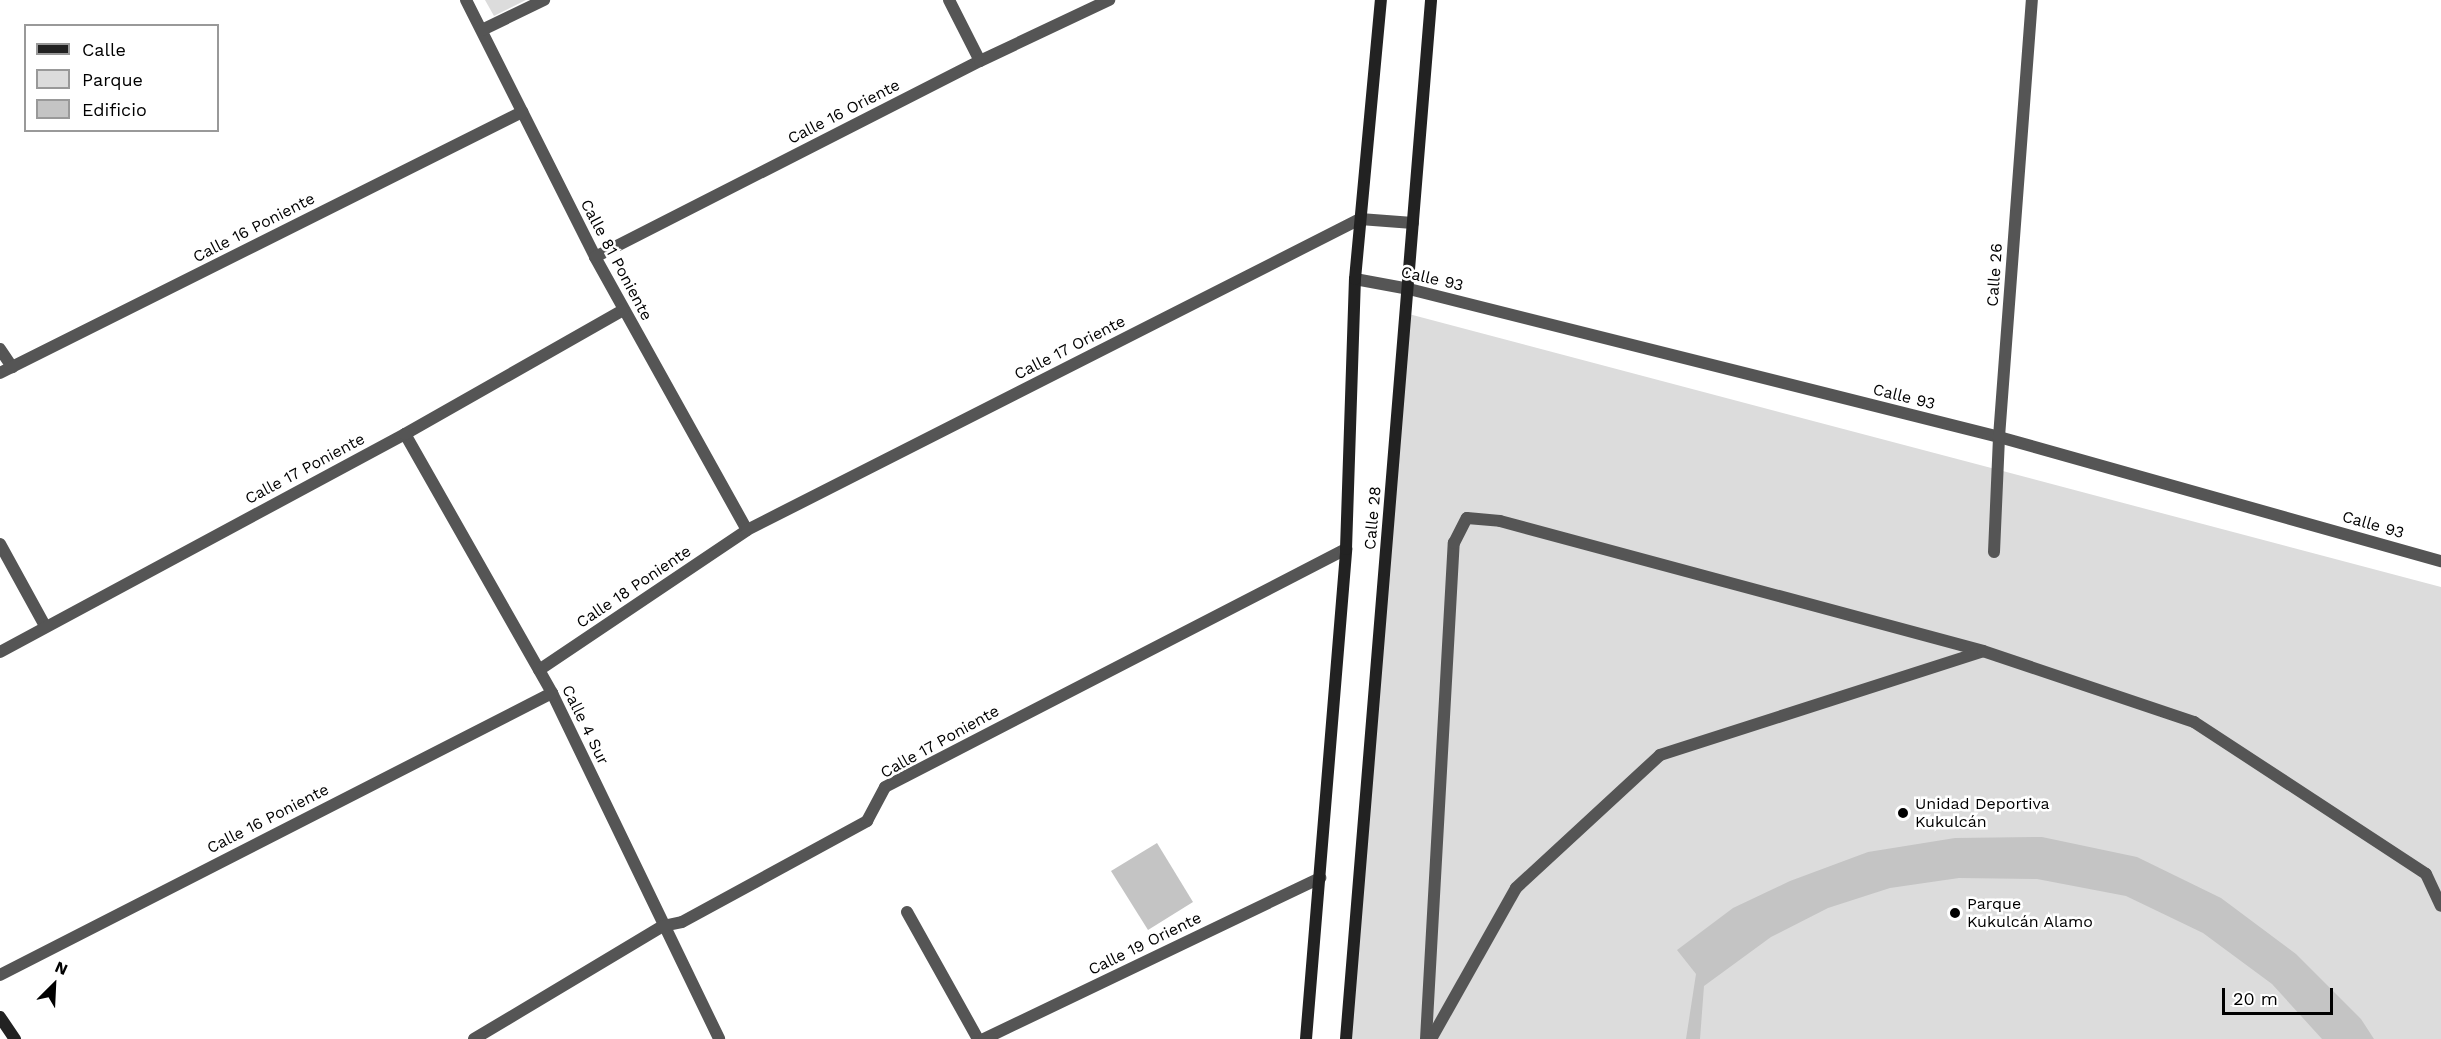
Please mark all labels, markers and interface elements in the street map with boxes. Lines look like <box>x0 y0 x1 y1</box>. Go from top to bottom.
legend <box>24 24 219 132</box>
text: Calle <box>82 39 126 60</box>
text: Parque <box>82 69 143 90</box>
street label: Calle 16 Oriente <box>785 75 903 149</box>
text: Edificio <box>82 99 147 120</box>
street label: Calle 16 Poniente <box>190 189 318 267</box>
street label: Calle 81 Poniente <box>576 196 656 324</box>
street label: Calle 26 <box>1983 243 2007 307</box>
street label: Calle 93 <box>1399 263 1465 295</box>
street label: Calle 17 Oriente <box>1011 312 1129 384</box>
street label: Calle 93 <box>1871 380 1937 414</box>
street label: Calle 17 Poniente <box>242 429 368 509</box>
street label: Calle 28 <box>1361 485 1385 551</box>
street label: Calle 93 <box>2340 507 2406 543</box>
street label: Calle 18 Poniente <box>573 541 695 633</box>
street label: Calle 4 Sur <box>557 682 613 768</box>
street label: Calle 17 Poniente <box>877 701 1003 783</box>
street label: Calle 16 Poniente <box>204 780 332 858</box>
place label: Unidad Deportiva Kukulcán <box>1915 794 2050 832</box>
marker: Unidad Deportiva Kukulcán <box>1896 806 1910 820</box>
place label: Parque Kukulcán Alamo <box>1967 894 2094 932</box>
marker: Parque Kukulcán Alamo <box>1948 906 1962 920</box>
street label: Calle 19 Oriente <box>1085 908 1205 980</box>
north arrow <box>24 955 84 1015</box>
text: N <box>52 957 71 979</box>
scale bar <box>2225 976 2336 1014</box>
text: 20 m <box>2233 988 2278 1009</box>

